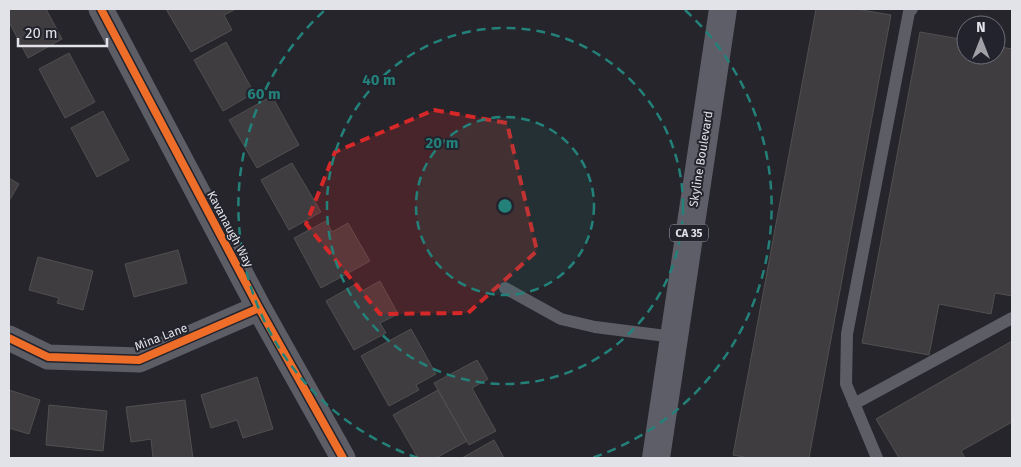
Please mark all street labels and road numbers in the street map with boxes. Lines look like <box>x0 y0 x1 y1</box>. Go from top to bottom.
street label: Skyline Boulevard <box>686 110 716 208</box>
street label: Kavanaugh Way <box>204 188 256 270</box>
road number: CA 35 <box>670 224 708 242</box>
street label: Mina Lane <box>133 321 189 353</box>

